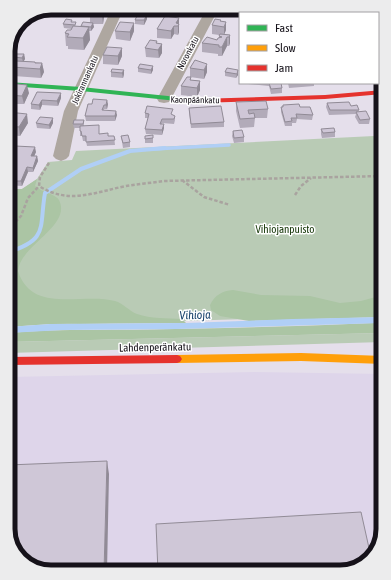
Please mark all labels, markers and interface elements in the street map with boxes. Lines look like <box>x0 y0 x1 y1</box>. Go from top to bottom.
legend <box>239 12 379 84</box>
text: Fast <box>275 21 293 35</box>
street label: Noronkatu <box>175 35 201 71</box>
text: Slow <box>275 41 296 55</box>
street label: Jokirannankatu <box>70 54 100 106</box>
text: Jam <box>275 61 293 75</box>
street label: Kaonpäänkatu <box>170 95 220 105</box>
park label: Vihiojanpuisto <box>255 223 315 235</box>
water label: Vihioja <box>179 307 211 323</box>
street label: Lahdenperänkatu <box>119 340 191 354</box>

